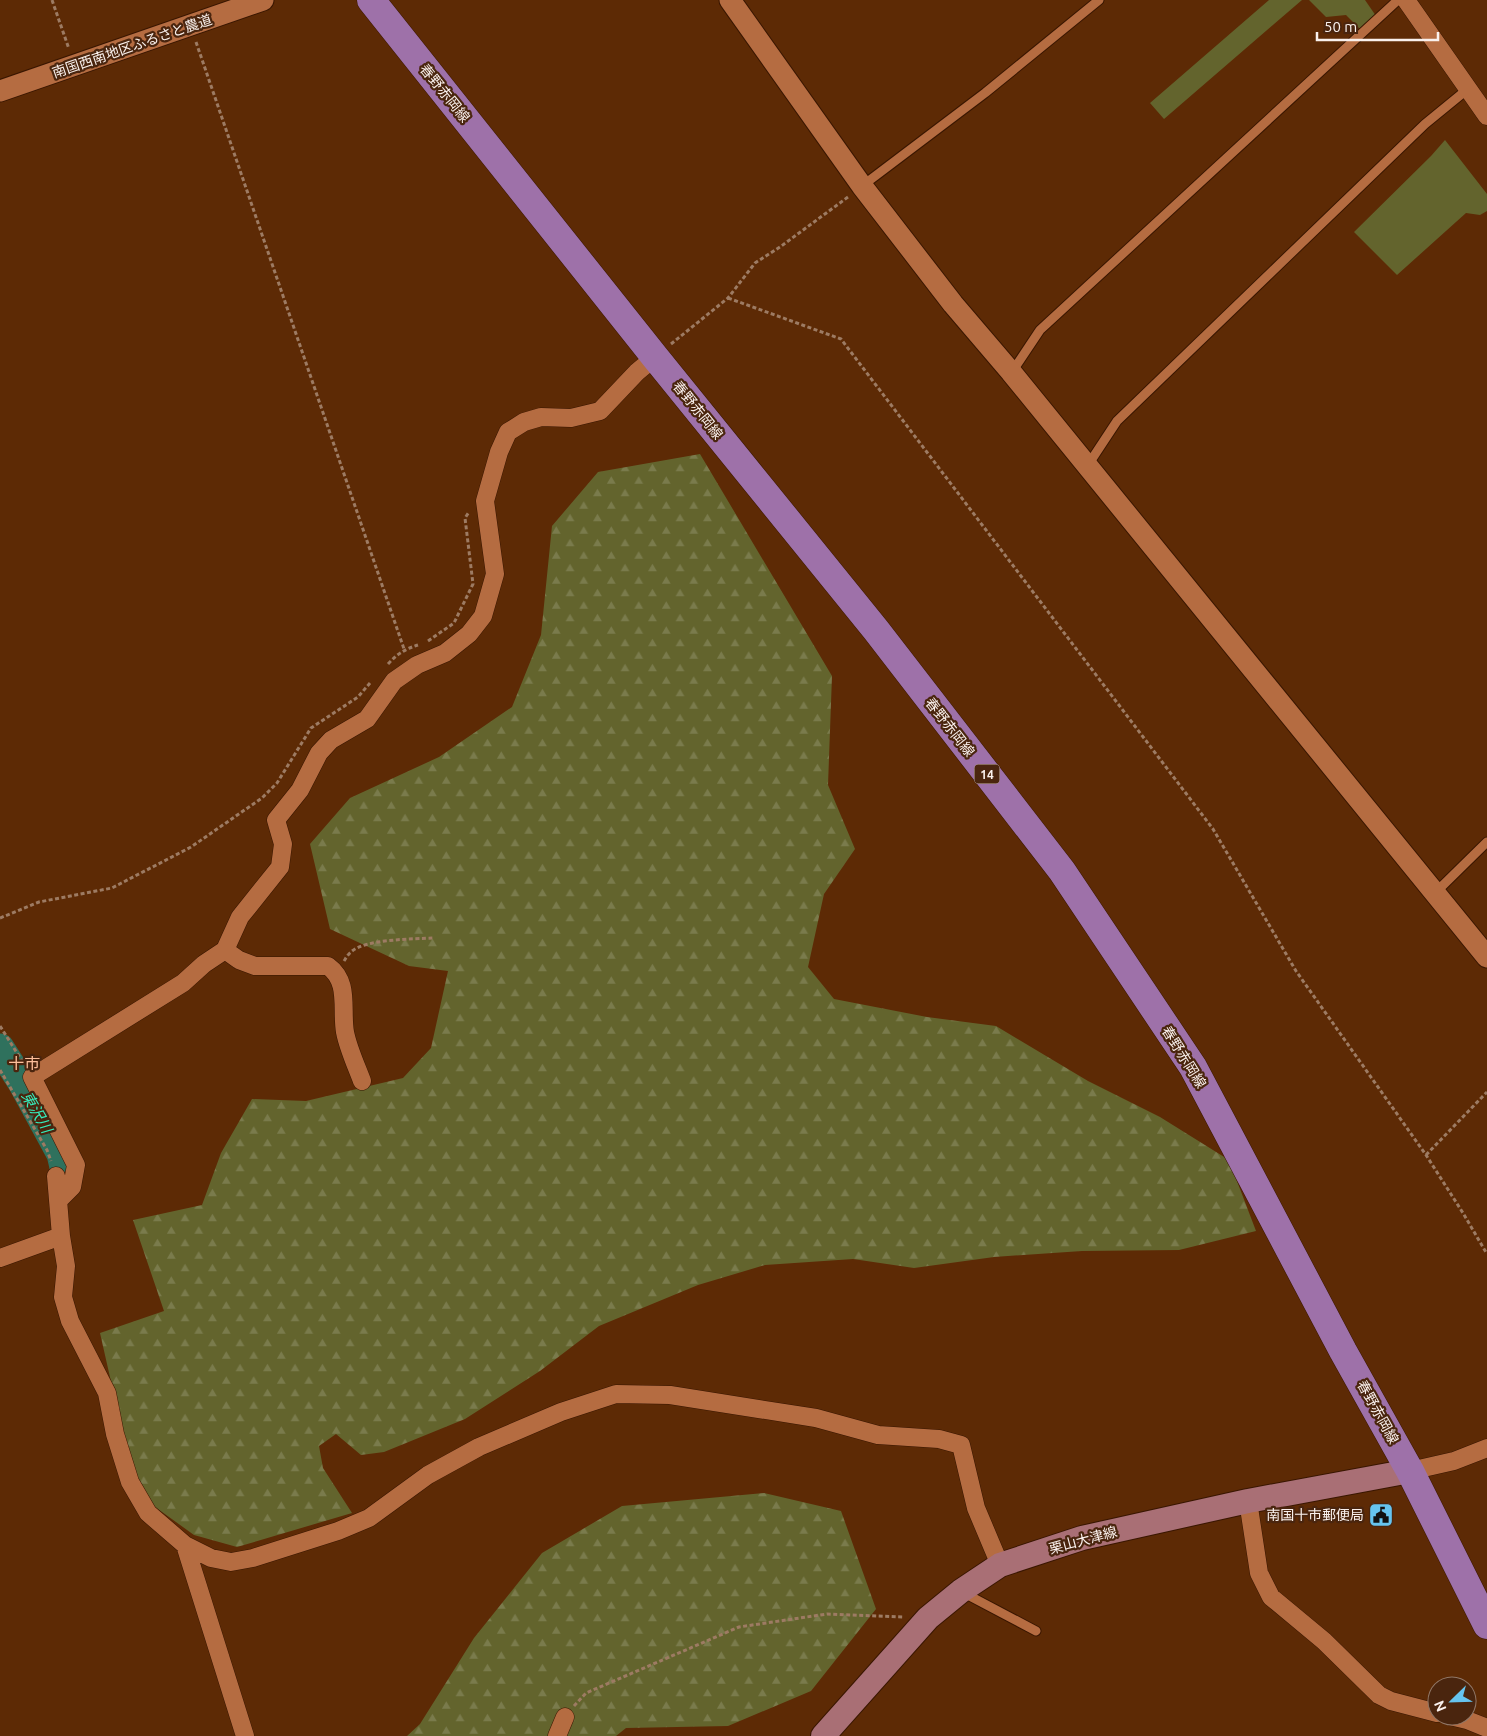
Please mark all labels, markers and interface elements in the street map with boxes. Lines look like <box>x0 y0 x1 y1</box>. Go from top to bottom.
scale bar <box>1317 10 1438 42</box>
street label: 南国西南地区ふるさと農道 <box>50 11 214 81</box>
text: 50 m <box>1324 18 1357 35</box>
street label: 春野赤岡線 <box>417 61 473 125</box>
street label: 春野赤岡線 <box>670 378 726 442</box>
street label: 春野赤岡線 <box>922 694 978 760</box>
road number: 14 <box>974 764 1000 784</box>
street label: 春野赤岡線 <box>1159 1023 1209 1091</box>
district label: 十市 <box>8 1054 40 1072</box>
water label: 東沢川 <box>18 1088 57 1137</box>
street label: 春野赤岡線 <box>1354 1378 1402 1446</box>
public building icon: 南国十市郵便局 <box>1368 1502 1394 1528</box>
place label: 南国十市郵便局 <box>1266 1507 1364 1523</box>
street label: 栗山大津線 <box>1047 1523 1119 1557</box>
north arrow <box>1427 1676 1477 1726</box>
text: N <box>1431 1698 1449 1714</box>

